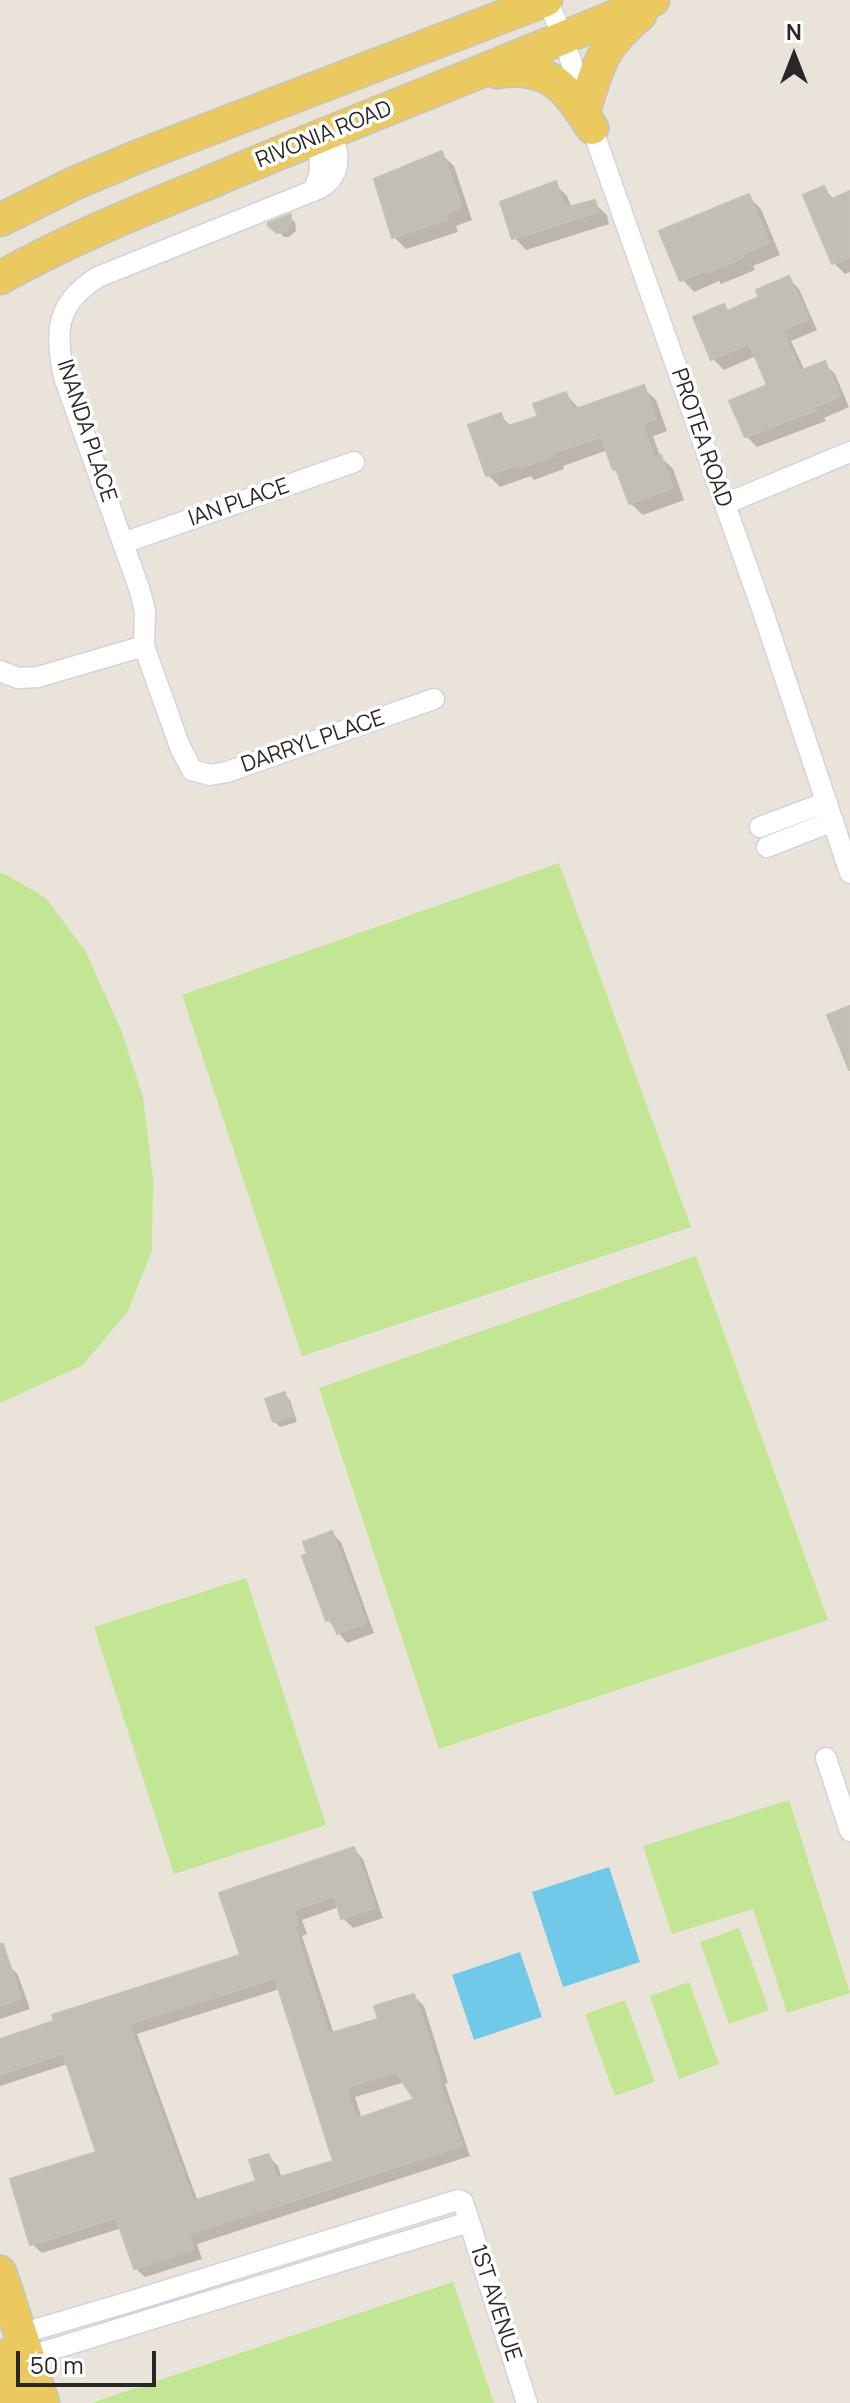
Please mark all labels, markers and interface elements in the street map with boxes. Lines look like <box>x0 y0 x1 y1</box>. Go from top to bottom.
north arrow <box>754 16 834 96</box>
text: N <box>786 17 802 47</box>
street label: RIVONIA ROAD <box>252 96 396 174</box>
street label: INANDA PLACE <box>51 356 121 506</box>
street label: PROTEA ROAD <box>665 365 737 511</box>
street label: IAN PLACE <box>185 473 293 533</box>
street label: DARRYL PLACE <box>238 705 388 779</box>
street label: 1ST AVENUE <box>464 2241 526 2365</box>
scale bar <box>20 2335 160 2385</box>
text: 50 m <box>30 2348 84 2381</box>

